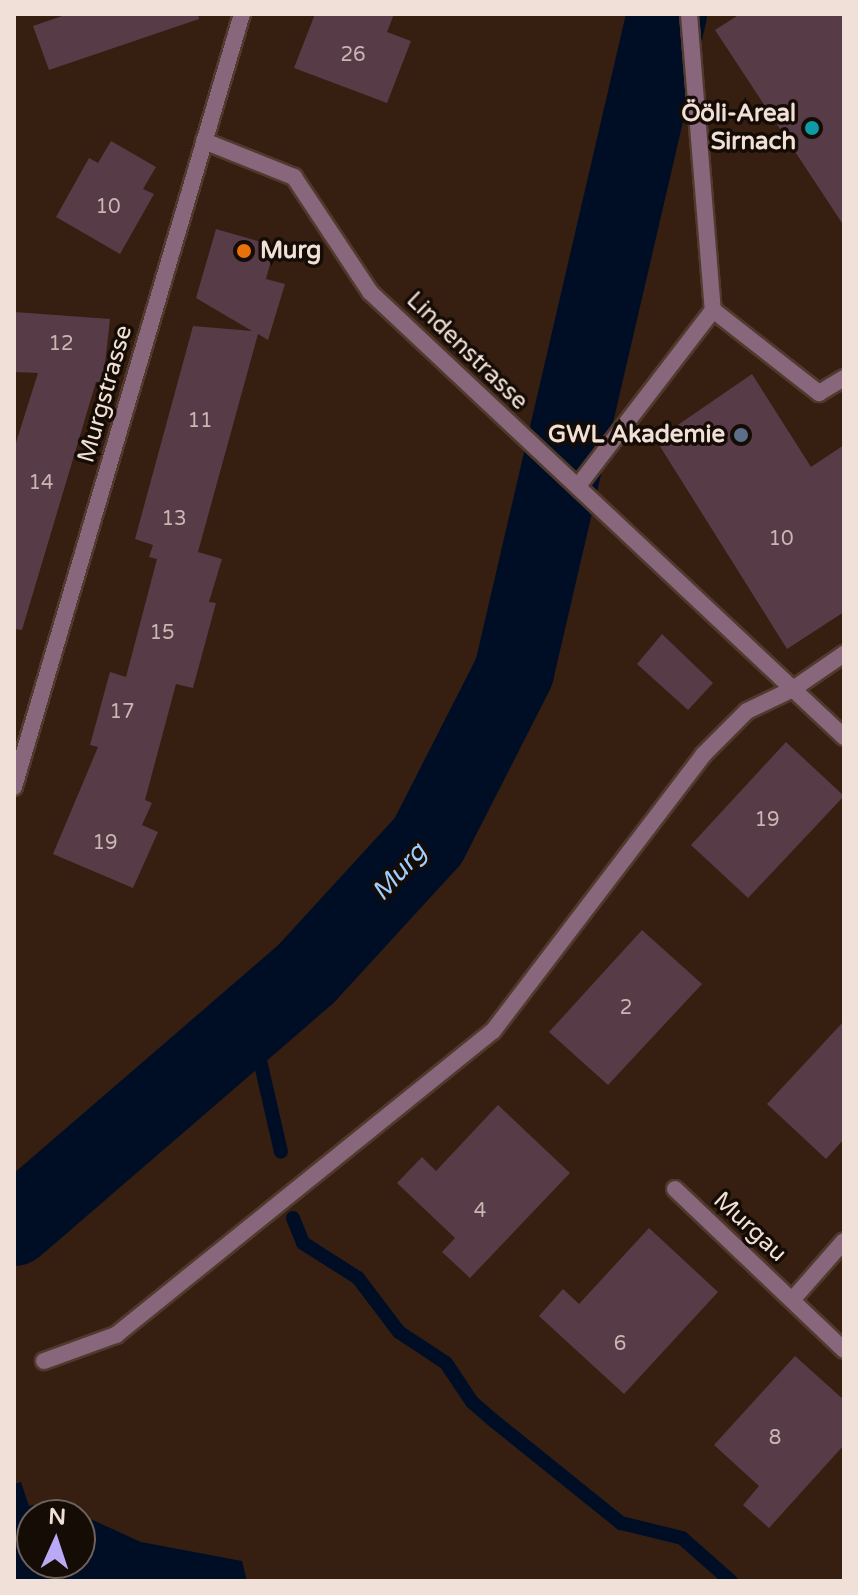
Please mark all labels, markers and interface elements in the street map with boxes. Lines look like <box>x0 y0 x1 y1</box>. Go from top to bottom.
house number: 26 <box>340 43 366 67</box>
place label: Ööli-Areal Sirnach <box>681 100 796 156</box>
marker: Ööli-Areal Sirnach <box>803 119 821 137</box>
house number: 10 <box>95 195 121 219</box>
place label: Murg <box>260 237 321 265</box>
marker: Murg <box>235 242 253 260</box>
street label: Lindenstrasse <box>400 286 534 416</box>
street label: Murgstrasse <box>72 322 138 466</box>
house number: 12 <box>48 332 74 356</box>
house number: 11 <box>187 409 213 433</box>
place label: GWL Akademie <box>548 421 725 449</box>
marker: GWL Akademie <box>732 426 750 444</box>
house number: 14 <box>28 471 54 495</box>
house number: 13 <box>161 507 187 531</box>
house number: 10 <box>768 527 794 551</box>
house number: 15 <box>149 621 175 645</box>
house number: 17 <box>109 700 135 724</box>
house number: 19 <box>754 808 780 832</box>
house number: 19 <box>92 831 118 855</box>
water label: Murg <box>365 837 433 907</box>
house number: 2 <box>620 996 632 1020</box>
street label: Murgau <box>707 1186 793 1268</box>
house number: 4 <box>474 1199 486 1223</box>
house number: 6 <box>614 1332 626 1356</box>
house number: 8 <box>769 1426 781 1450</box>
north arrow <box>16 1499 96 1579</box>
text: N <box>48 1504 67 1530</box>

